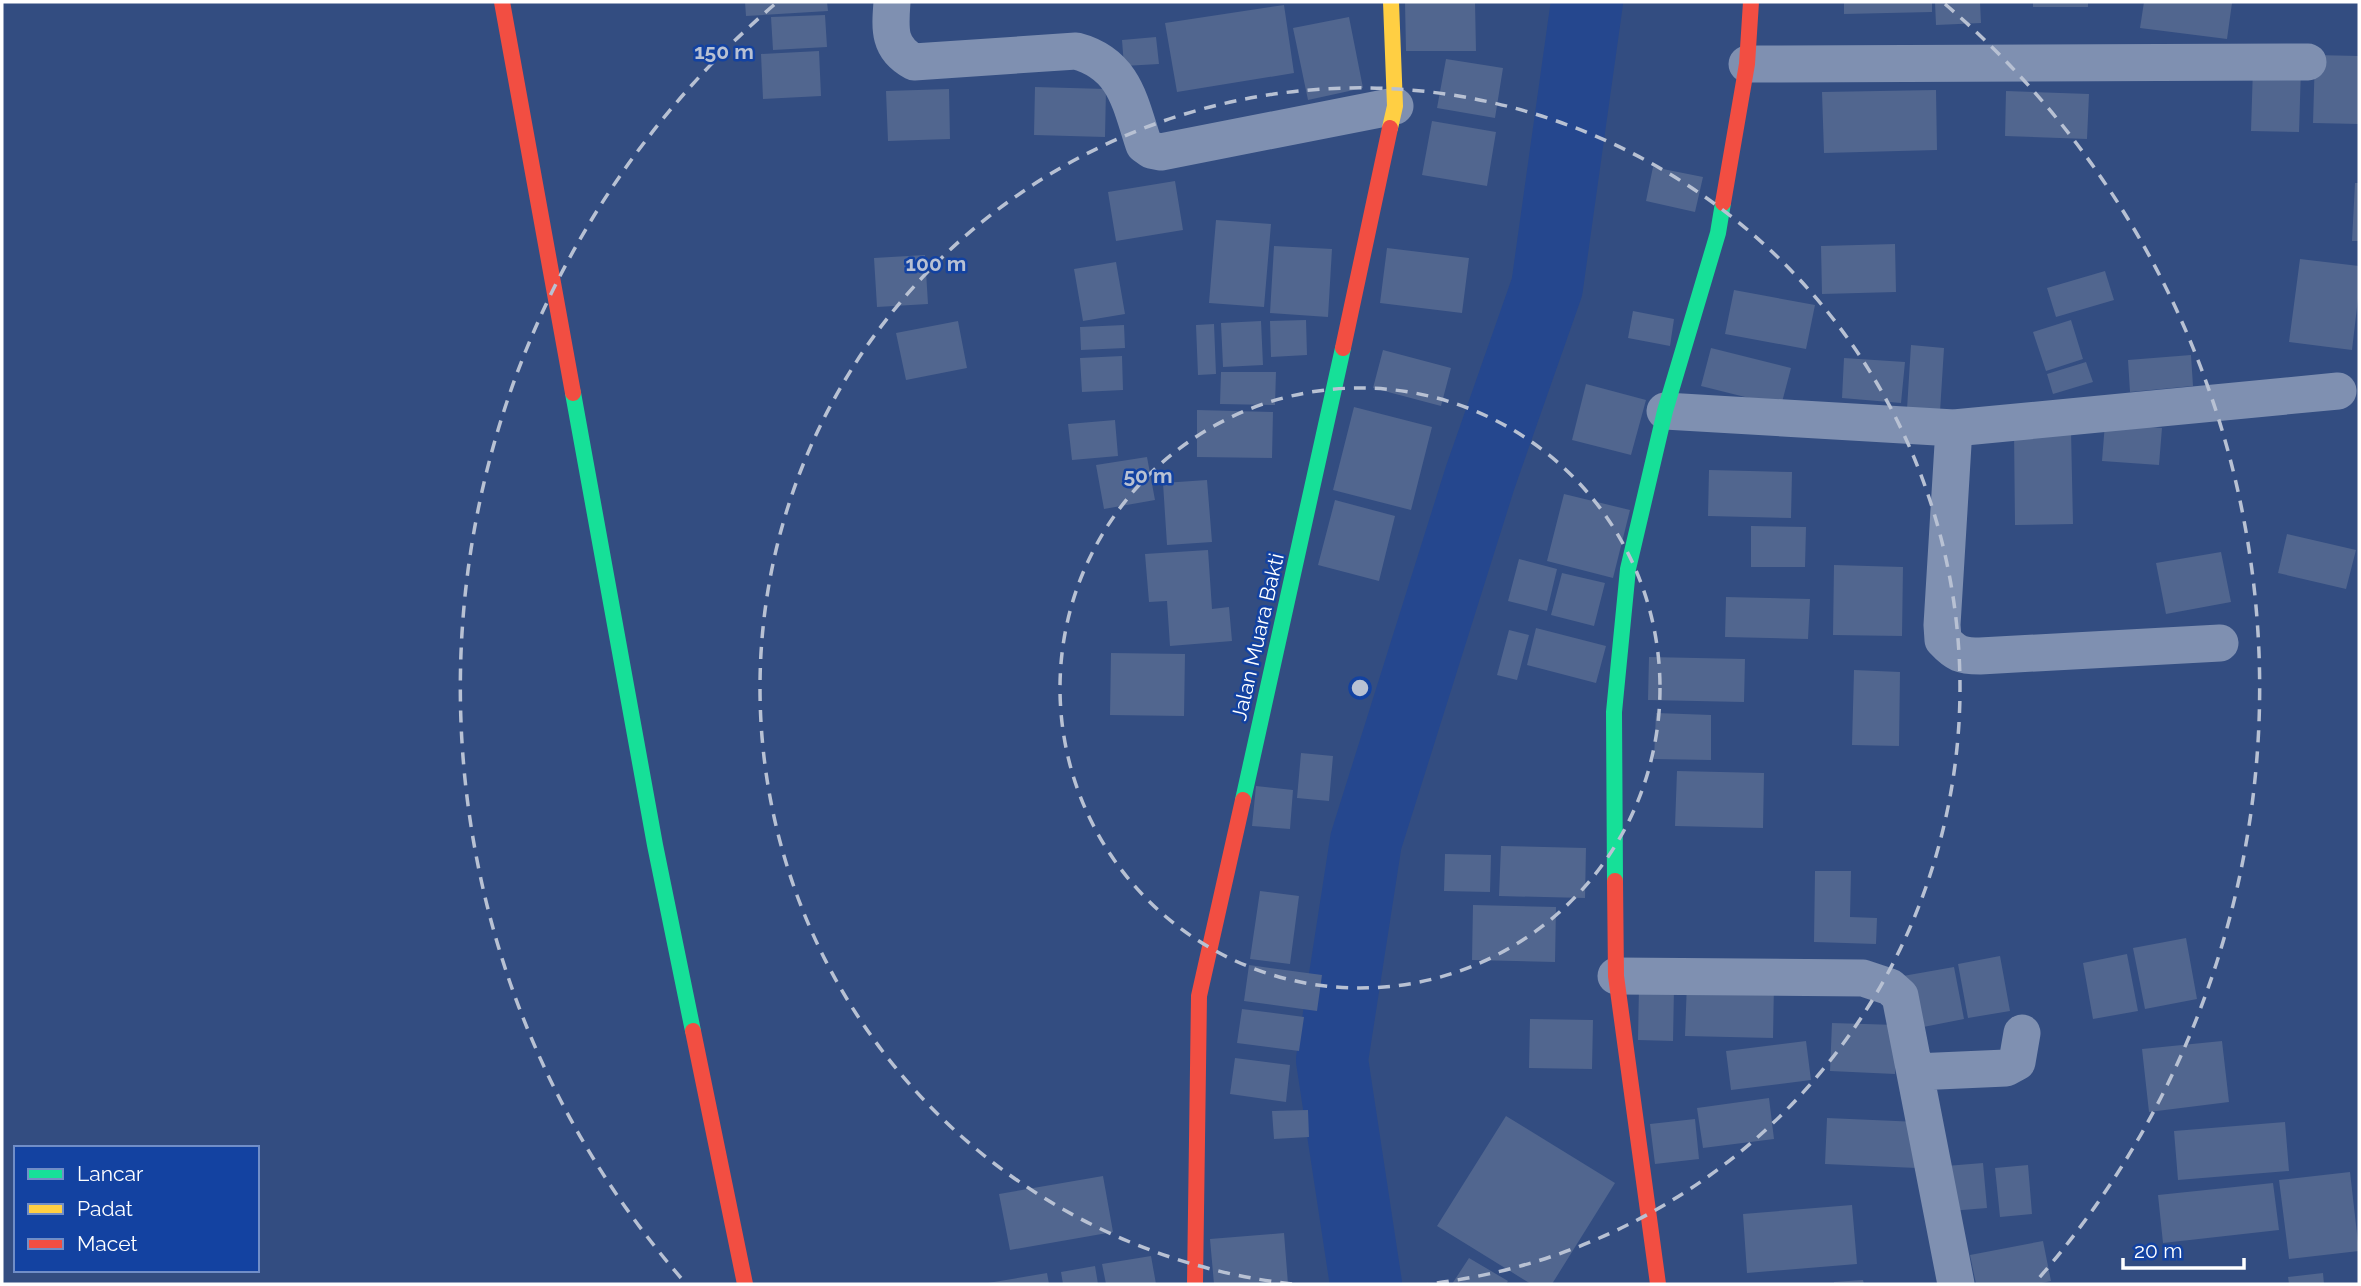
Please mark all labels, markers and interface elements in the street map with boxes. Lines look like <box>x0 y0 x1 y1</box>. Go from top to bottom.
text: 150 m <box>694 39 754 64</box>
text: 100 m <box>906 251 966 276</box>
text: 50 m <box>1123 463 1173 488</box>
street label: Jalan Muara Bakti <box>1226 551 1289 723</box>
centre of rings <box>1348 676 1372 700</box>
legend <box>14 1146 259 1272</box>
text: Lancar <box>77 1161 144 1186</box>
text: Padat <box>77 1196 133 1221</box>
scale bar <box>2123 1226 2244 1270</box>
text: Macet <box>77 1231 137 1256</box>
text: 20 m <box>2134 1238 2182 1263</box>

